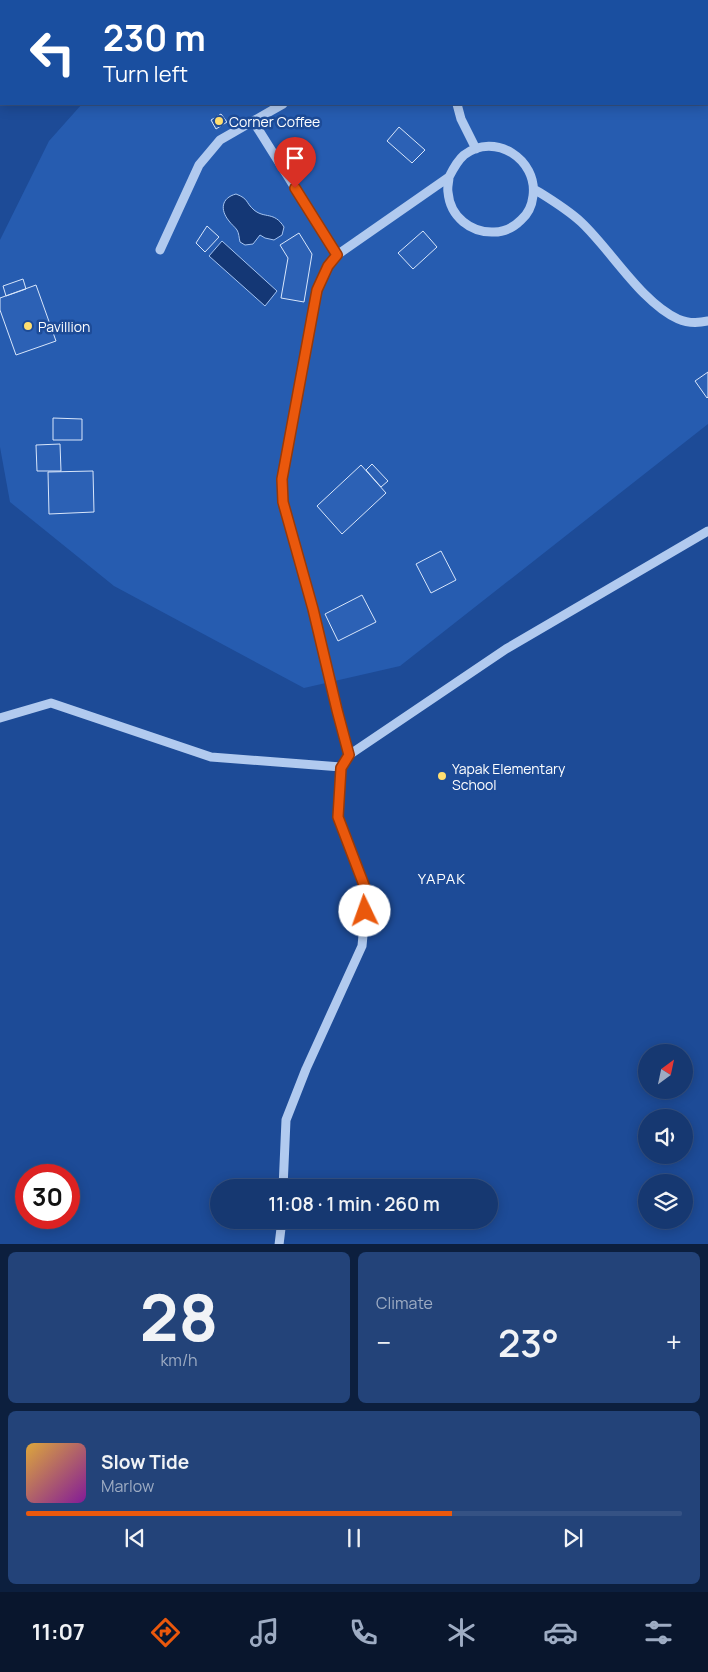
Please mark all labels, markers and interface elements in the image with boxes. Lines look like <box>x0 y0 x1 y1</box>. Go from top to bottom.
text: 230 m <box>103 14 206 62</box>
icon: left <box>20 20 85 85</box>
text: Turn left <box>103 59 188 89</box>
place label: Corner Coffee <box>229 112 320 131</box>
marker: Corner Coffee <box>213 115 225 127</box>
pin <box>274 137 316 188</box>
icon: arrive <box>281 144 309 172</box>
place label: Pavillion <box>38 317 90 336</box>
marker: Pavillion <box>22 320 34 332</box>
place label: Yapak Elementary School <box>452 759 566 794</box>
marker: Yapak Elementary School <box>436 770 448 782</box>
district label: YAPAK <box>418 868 466 889</box>
position arrow <box>338 884 390 936</box>
north arrow <box>638 1044 692 1099</box>
map controls <box>638 1044 693 1229</box>
button: sound <box>638 1109 693 1164</box>
speed limit sign: 30 <box>15 1164 80 1229</box>
button: layers <box>638 1174 693 1229</box>
text: 11:08 · 1 min · 260 m <box>268 1191 440 1217</box>
text: 28 <box>140 1272 218 1361</box>
text: Climate <box>376 1292 433 1314</box>
text: 23° <box>498 1316 559 1368</box>
text: − <box>376 1323 391 1361</box>
text: + <box>666 1323 682 1361</box>
text: km/h <box>160 1349 198 1371</box>
text: Slow Tide <box>101 1449 189 1475</box>
text: Marlow <box>101 1475 154 1497</box>
icon: previous <box>121 1524 149 1552</box>
icon: pause <box>340 1524 368 1552</box>
icon: next <box>559 1524 587 1552</box>
icon: directions <box>148 1615 183 1650</box>
icon: music <box>247 1615 282 1650</box>
icon: phone <box>346 1615 381 1650</box>
icon: climate <box>444 1615 479 1650</box>
icon: car <box>543 1615 578 1650</box>
icon: filters <box>641 1615 676 1650</box>
text: 11:07 <box>32 1617 85 1647</box>

